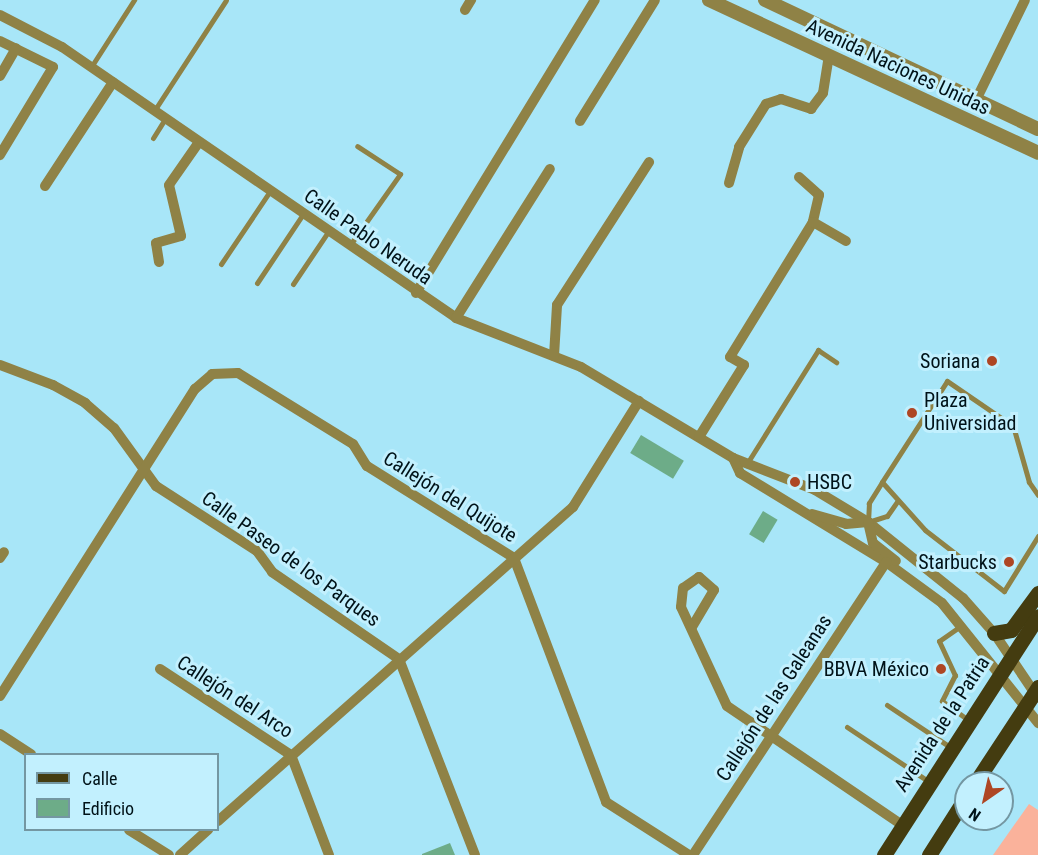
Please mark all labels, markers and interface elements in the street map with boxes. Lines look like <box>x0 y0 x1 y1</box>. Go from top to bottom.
street label: Avenida Naciones Unidas <box>802 14 994 120</box>
street label: Calle Pablo Neruda <box>299 184 437 290</box>
place label: Soriana <box>920 349 980 373</box>
marker: Soriana <box>985 354 999 368</box>
place label: Plaza Universidad <box>924 389 1017 436</box>
marker: Plaza Universidad <box>905 406 919 420</box>
street label: Callejón del Quijote <box>379 446 521 548</box>
place label: HSBC <box>807 470 852 494</box>
marker: HSBC <box>788 475 802 489</box>
street label: Calle Paseo de los Parques <box>197 486 385 632</box>
place label: Starbucks <box>918 550 997 574</box>
marker: Starbucks <box>1002 555 1016 569</box>
street label: Callejón de las Galeanas <box>711 610 837 786</box>
street label: Callejón del Arco <box>172 651 298 743</box>
street label: Avenida de la Patria <box>889 652 995 796</box>
place label: BBVA México <box>824 657 929 681</box>
marker: BBVA México <box>934 662 948 676</box>
legend <box>24 753 219 831</box>
text: Calle <box>82 768 118 789</box>
north arrow <box>954 771 1014 831</box>
text: Edificio <box>82 798 134 819</box>
text: N <box>965 804 984 825</box>

